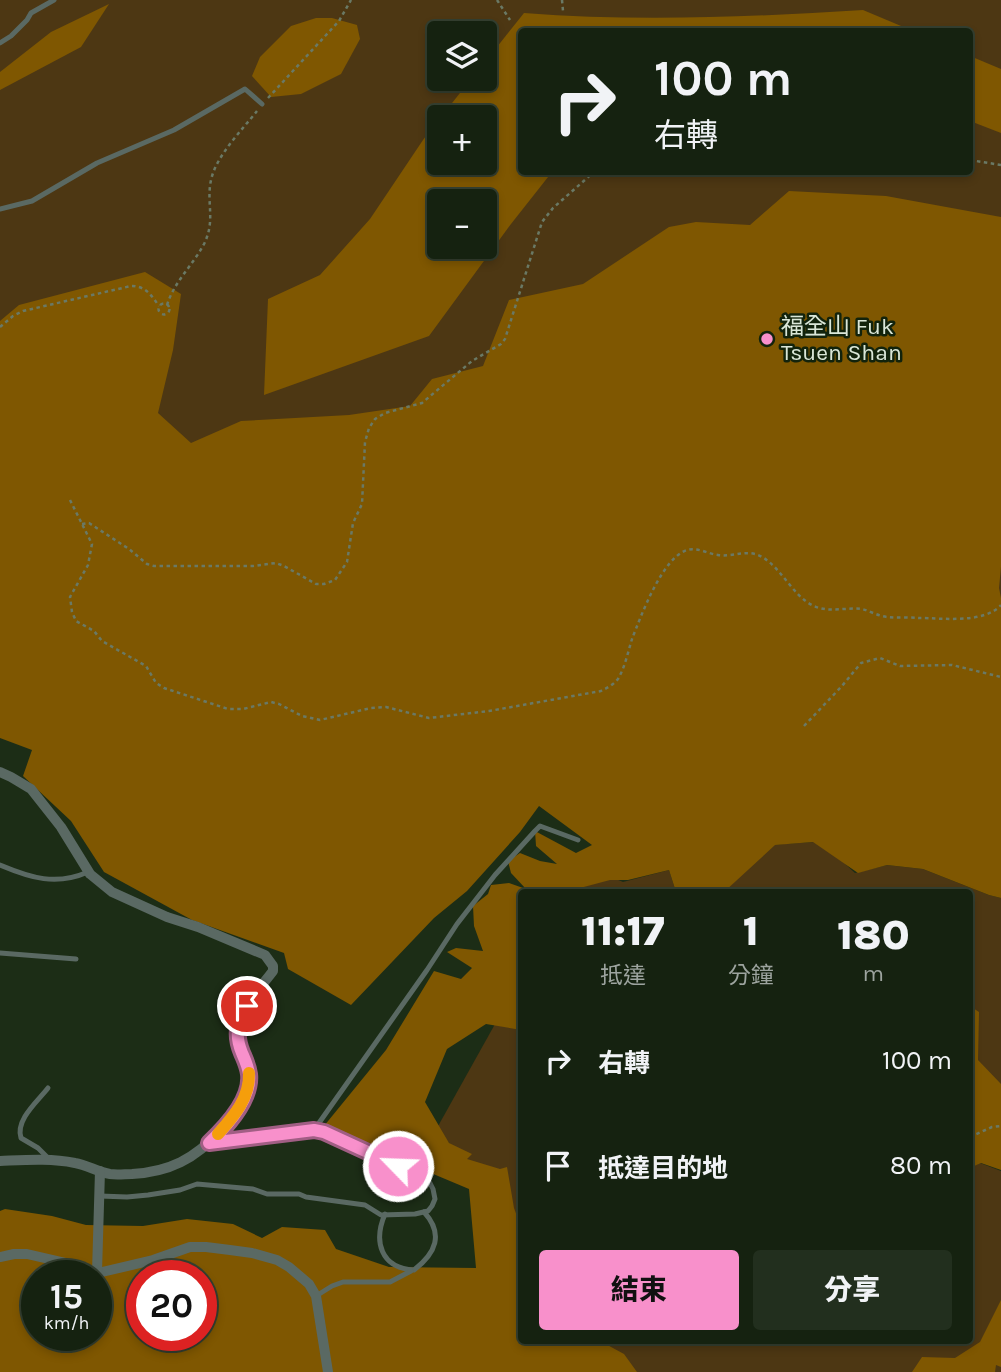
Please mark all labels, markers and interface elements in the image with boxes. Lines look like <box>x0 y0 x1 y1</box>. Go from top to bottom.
map controls <box>427 21 497 259</box>
button: layers <box>427 21 497 91</box>
text: 100 m <box>654 50 792 107</box>
icon: right <box>539 56 630 147</box>
button: + <box>427 105 497 175</box>
text: 右轉 <box>654 117 718 154</box>
button: − <box>427 189 497 259</box>
place label: 福全山 Fuk Tsuen Shan <box>781 313 902 366</box>
marker: 福全山 Fuk Tsuen Shan <box>759 331 775 347</box>
text: 11:17 <box>581 906 665 956</box>
text: 1 <box>743 906 759 956</box>
text: 180 <box>837 910 910 960</box>
text: m <box>863 960 884 987</box>
text: 抵達 <box>600 962 646 989</box>
text: 分鐘 <box>728 962 774 989</box>
pin <box>217 976 277 1036</box>
icon: arrive <box>228 987 266 1025</box>
icon: right <box>539 1042 577 1080</box>
text: 100 m <box>882 1045 952 1076</box>
text: 右轉 <box>598 1048 650 1079</box>
position arrow <box>361 1129 435 1203</box>
icon: arrive <box>539 1147 577 1185</box>
text: 80 m <box>890 1150 952 1181</box>
text: 抵達目的地 <box>598 1153 728 1184</box>
button: 結束 <box>539 1250 739 1330</box>
button: 分享 <box>753 1250 952 1330</box>
speed limit sign: 20 <box>126 1260 217 1351</box>
text: 15 <box>50 1276 83 1317</box>
text: km/h <box>44 1312 89 1334</box>

